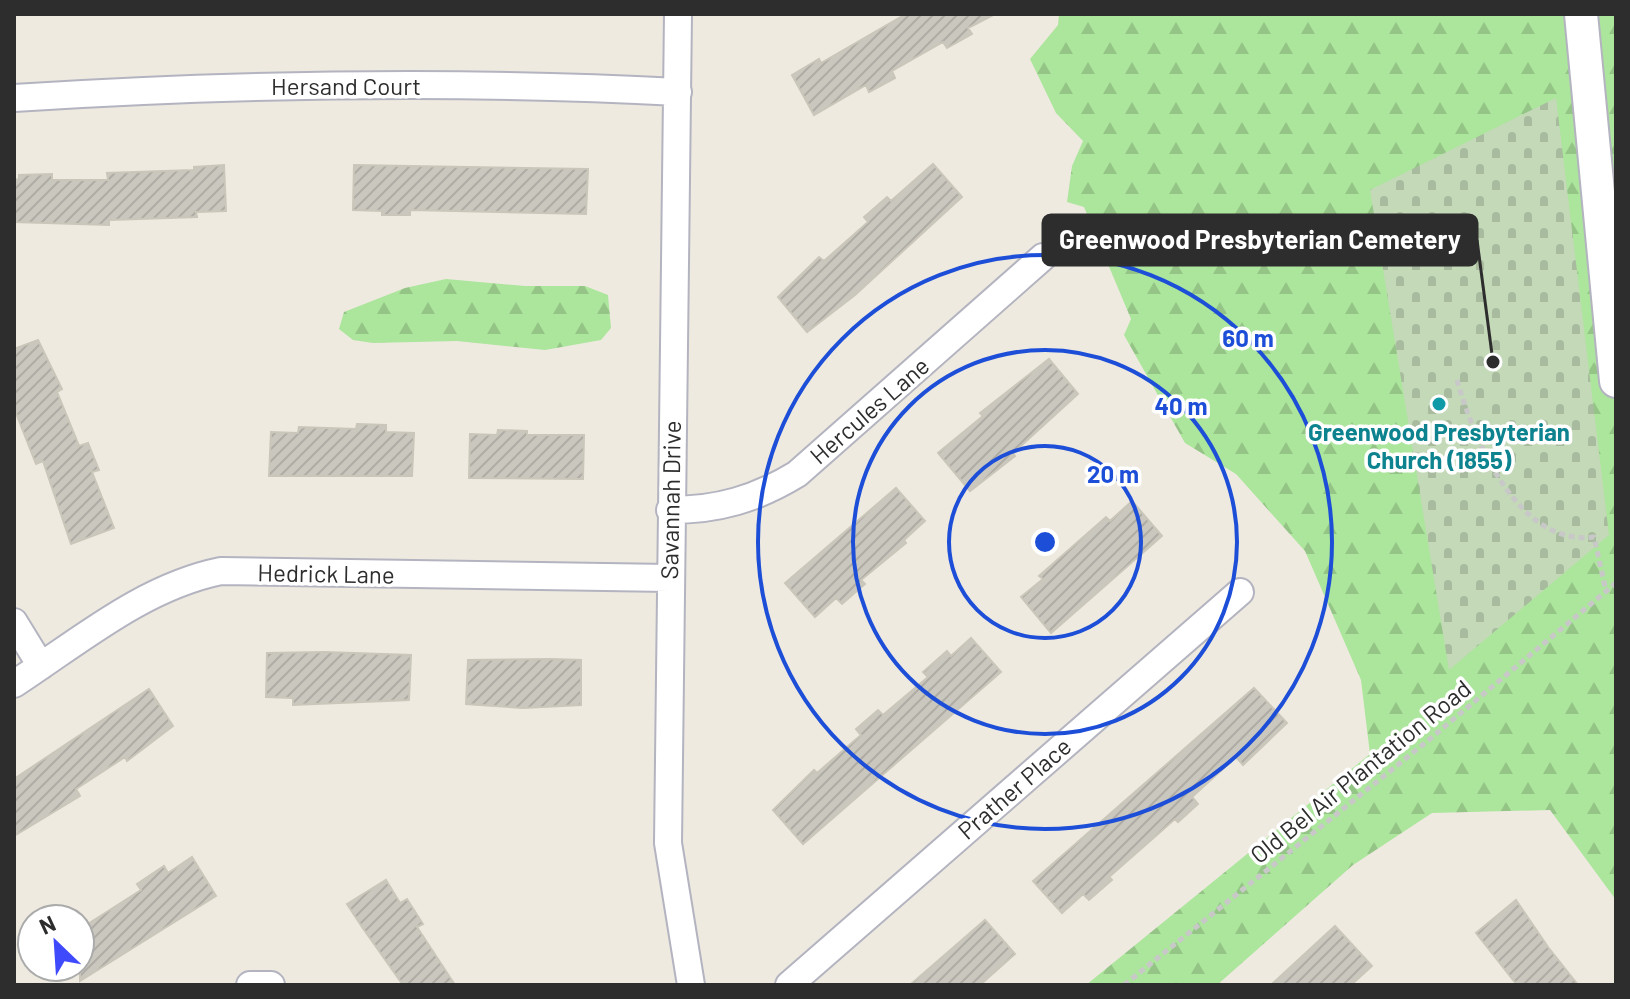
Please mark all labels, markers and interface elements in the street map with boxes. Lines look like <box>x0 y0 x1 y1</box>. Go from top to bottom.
street label: Hersand Court <box>271 71 421 100</box>
callout: Greenwood Presbyterian Cemetery <box>1043 215 1477 265</box>
text: Greenwood Presbyterian Cemetery <box>1059 223 1461 254</box>
text: 60 m <box>1222 323 1274 352</box>
street label: Hercules Lane <box>804 350 934 470</box>
text: 40 m <box>1154 391 1208 420</box>
marker: Greenwood Presbyterian Church (1855) <box>1430 395 1448 413</box>
place label: Greenwood Presbyterian Church (1855) <box>1308 417 1570 474</box>
street label: Savannah Drive <box>654 420 686 580</box>
text: 20 m <box>1087 459 1139 488</box>
centre of rings <box>1031 528 1059 556</box>
street label: Hedrick Lane <box>257 557 395 589</box>
street label: Old Bel Air Plantation Road <box>1244 673 1476 869</box>
street label: Prather Place <box>952 731 1076 845</box>
north arrow <box>16 903 96 983</box>
text: N <box>35 909 59 939</box>

